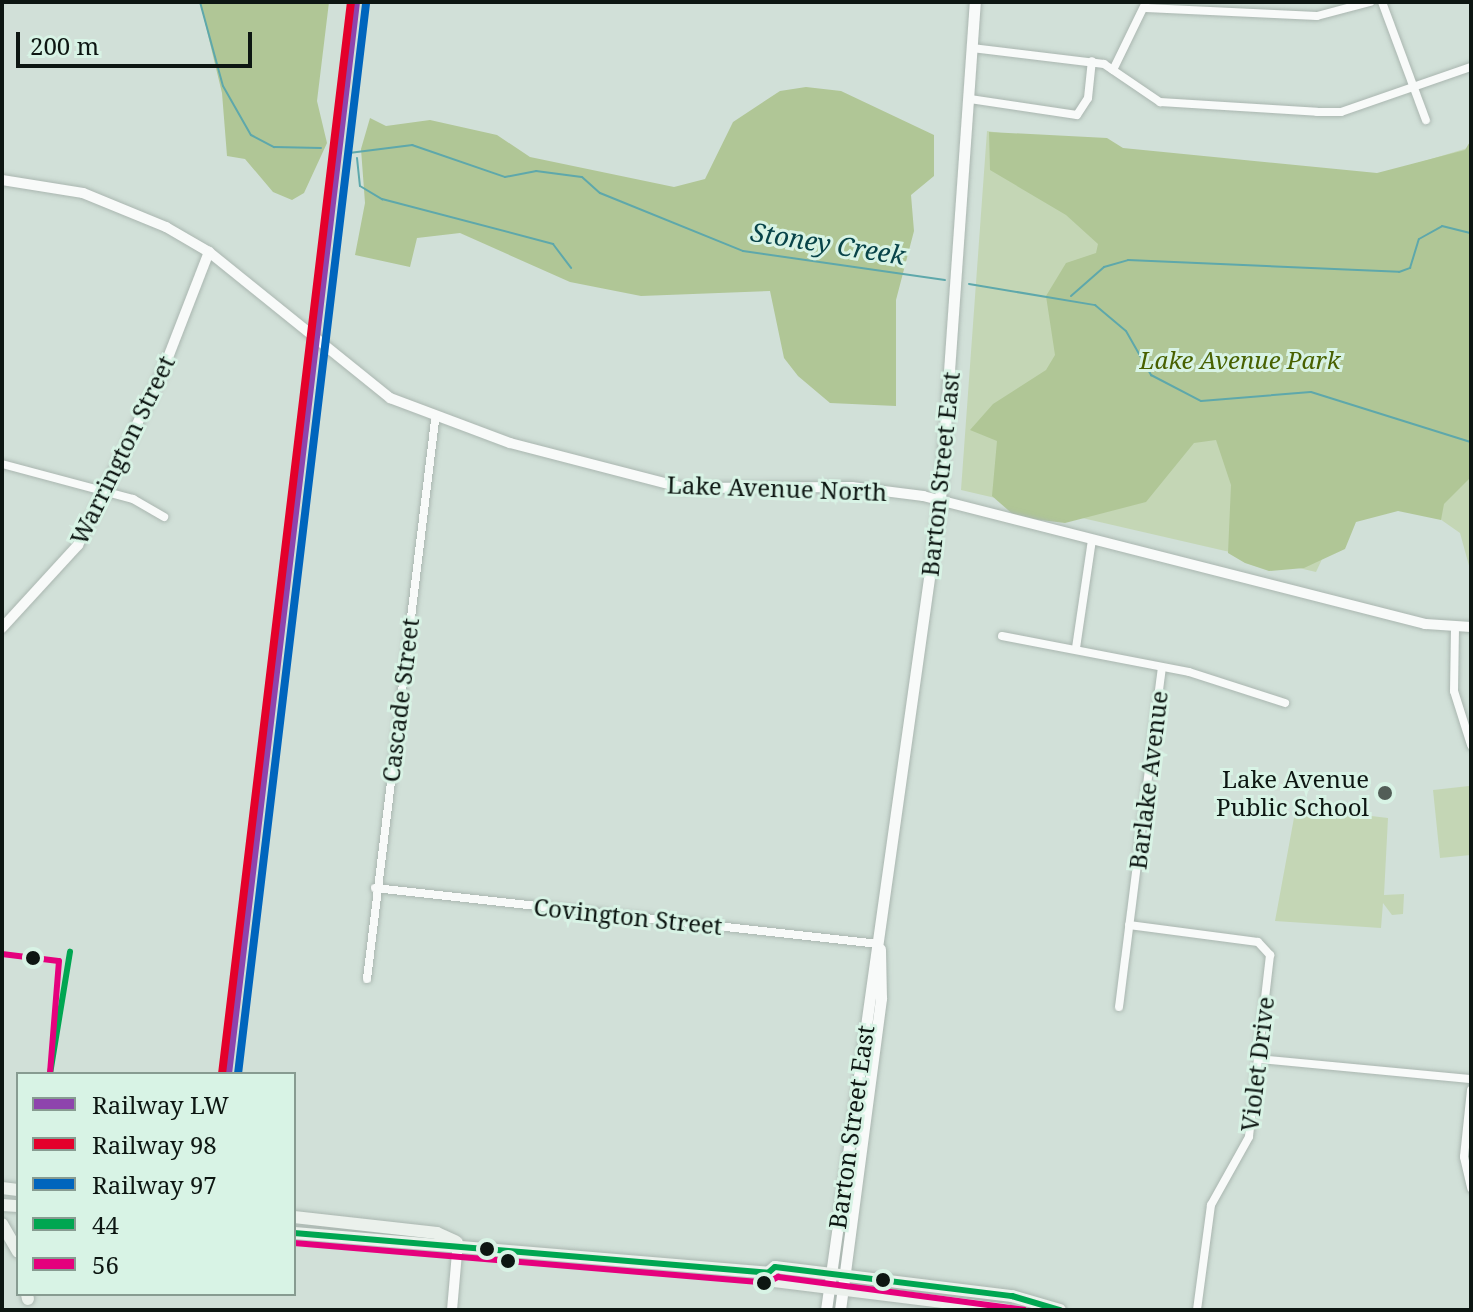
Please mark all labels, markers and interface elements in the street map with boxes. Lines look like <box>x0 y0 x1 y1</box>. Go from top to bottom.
scale bar <box>20 16 256 66</box>
text: 200 m <box>30 29 99 62</box>
water label: Stoney Creek <box>749 216 907 272</box>
park label: Lake Avenue Park <box>1140 346 1340 374</box>
street label: Warrington Street <box>64 351 180 549</box>
street label: Barton Street East <box>915 370 965 578</box>
street label: Lake Avenue North <box>666 470 888 506</box>
street label: Cascade Street <box>376 616 424 784</box>
street label: Barlake Avenue <box>1123 689 1173 871</box>
place label: Lake Avenue Public School <box>1216 765 1369 821</box>
marker: Lake Avenue Public School <box>1376 784 1394 802</box>
street label: Covington Street <box>532 892 724 940</box>
unlabelled marker <box>25 950 41 966</box>
street label: Violet Drive <box>1234 995 1280 1133</box>
street label: Barton Street East <box>822 1023 880 1231</box>
legend <box>16 1072 296 1296</box>
text: Railway LW <box>92 1088 229 1121</box>
text: Railway 98 <box>92 1128 217 1161</box>
text: Railway 97 <box>92 1168 217 1201</box>
text: 44 <box>92 1208 119 1241</box>
unlabelled marker <box>479 1241 495 1257</box>
text: 56 <box>92 1248 119 1281</box>
unlabelled marker <box>500 1253 516 1269</box>
unlabelled marker <box>875 1272 891 1288</box>
unlabelled marker <box>756 1275 772 1291</box>

